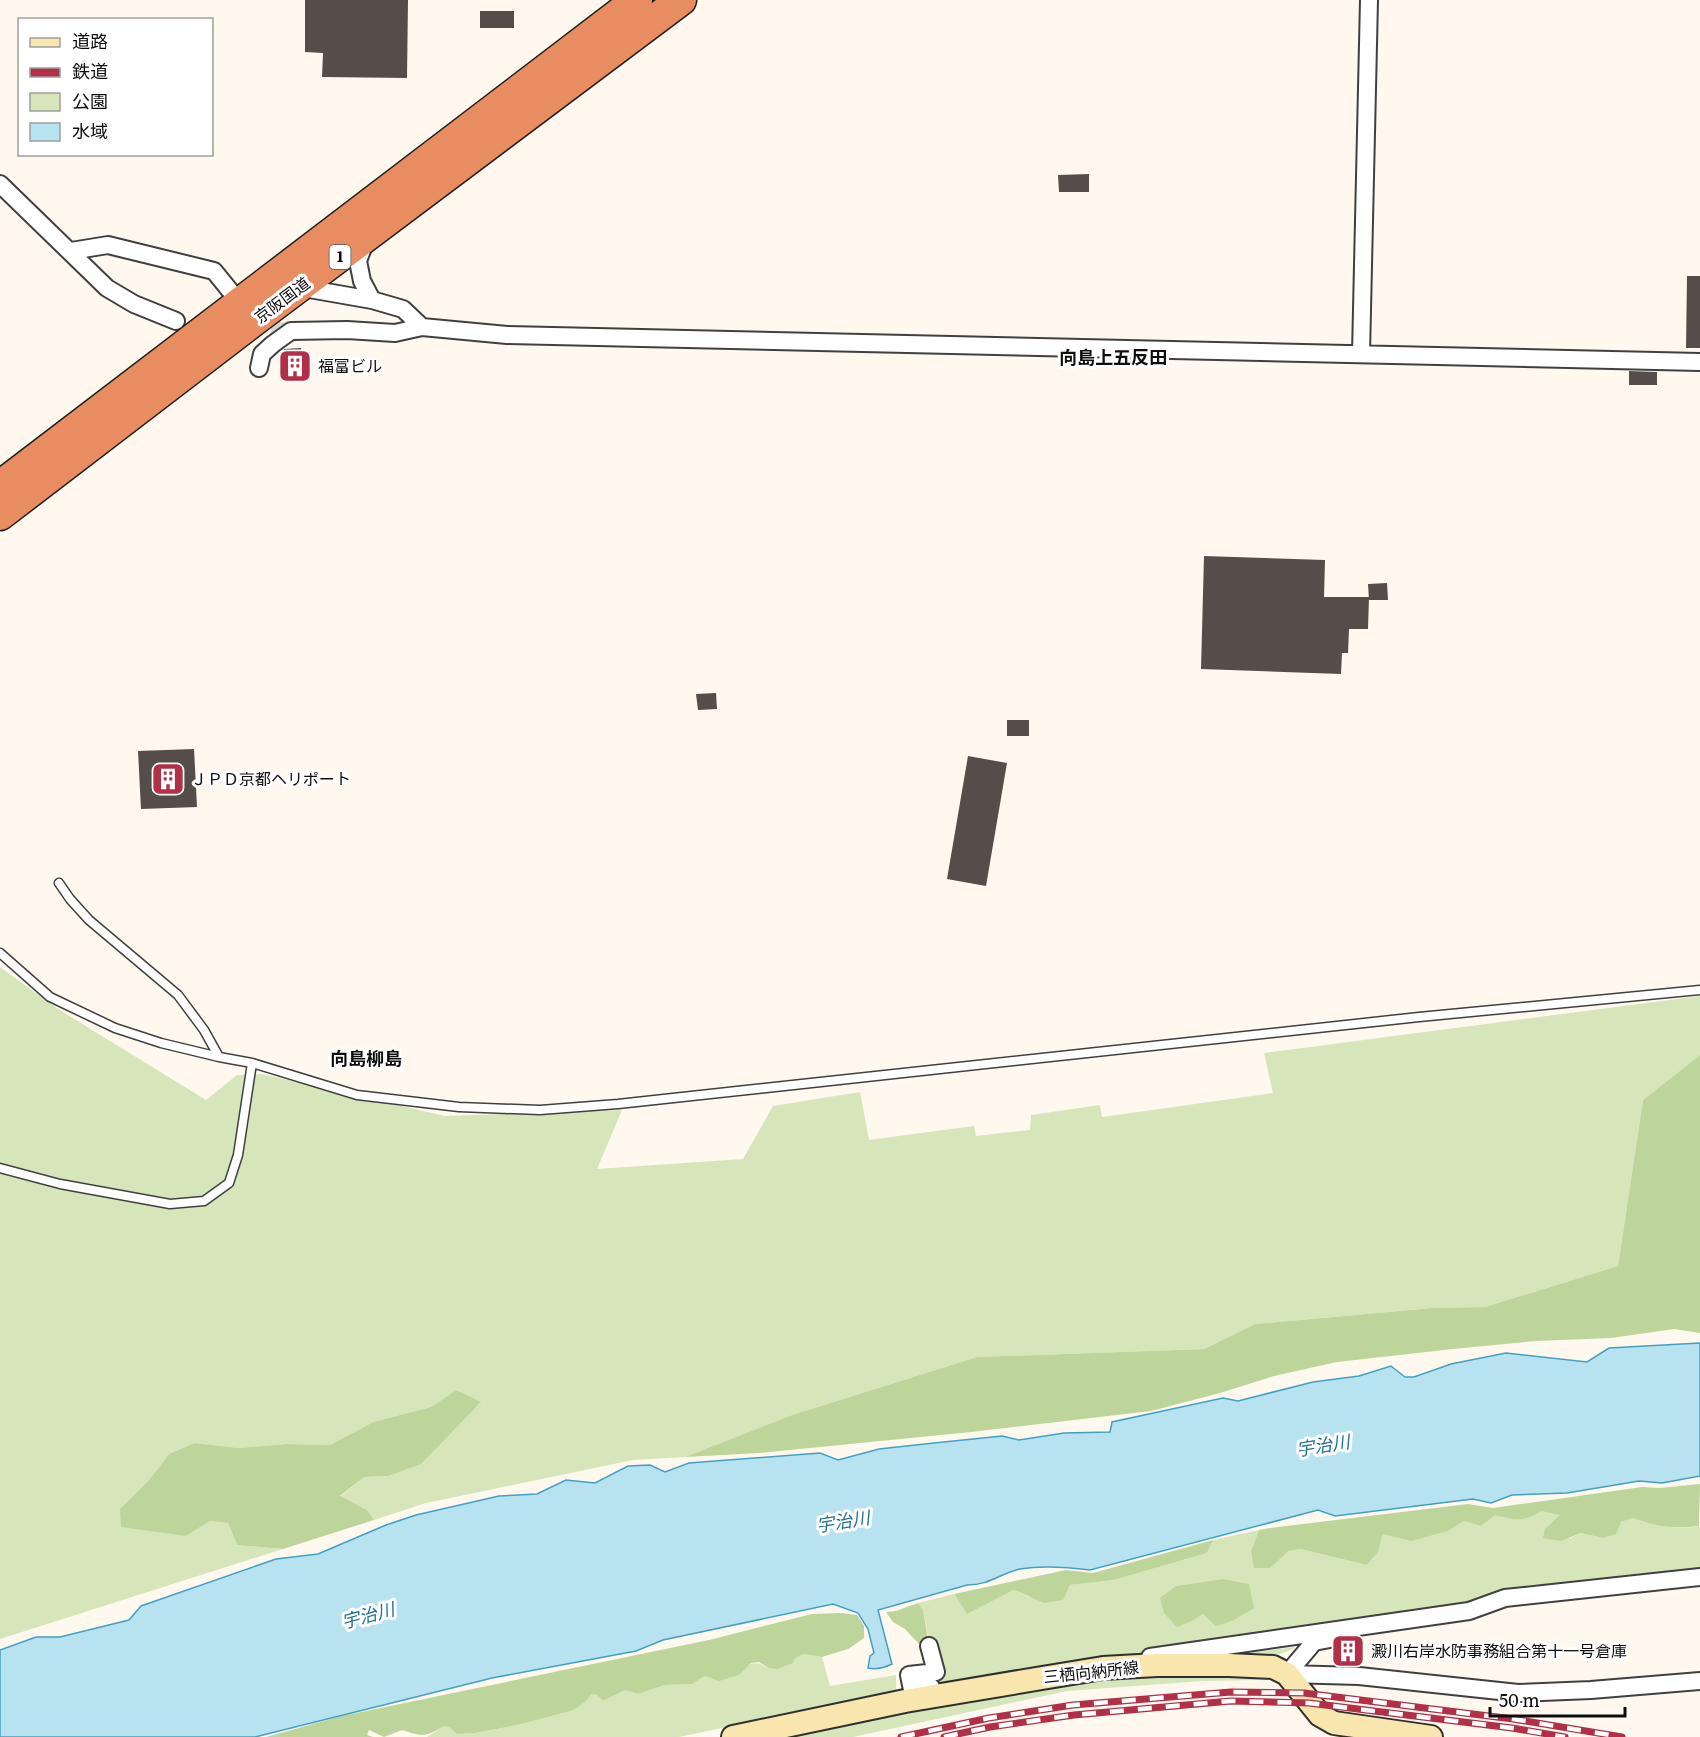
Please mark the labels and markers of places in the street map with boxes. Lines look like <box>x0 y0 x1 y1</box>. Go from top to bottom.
building icon: 福富ビル <box>277 348 313 384</box>
place label: 福富ビル <box>318 353 382 377</box>
building icon: ＪＰＤ京都ヘリポート <box>150 761 186 797</box>
place label: ＪＰＤ京都ヘリポート <box>191 766 351 790</box>
building icon: 澱川右岸水防事務組合第十一号倉庫 <box>1330 1633 1366 1669</box>
place label: 澱川右岸水防事務組合第十一号倉庫 <box>1371 1638 1627 1662</box>

